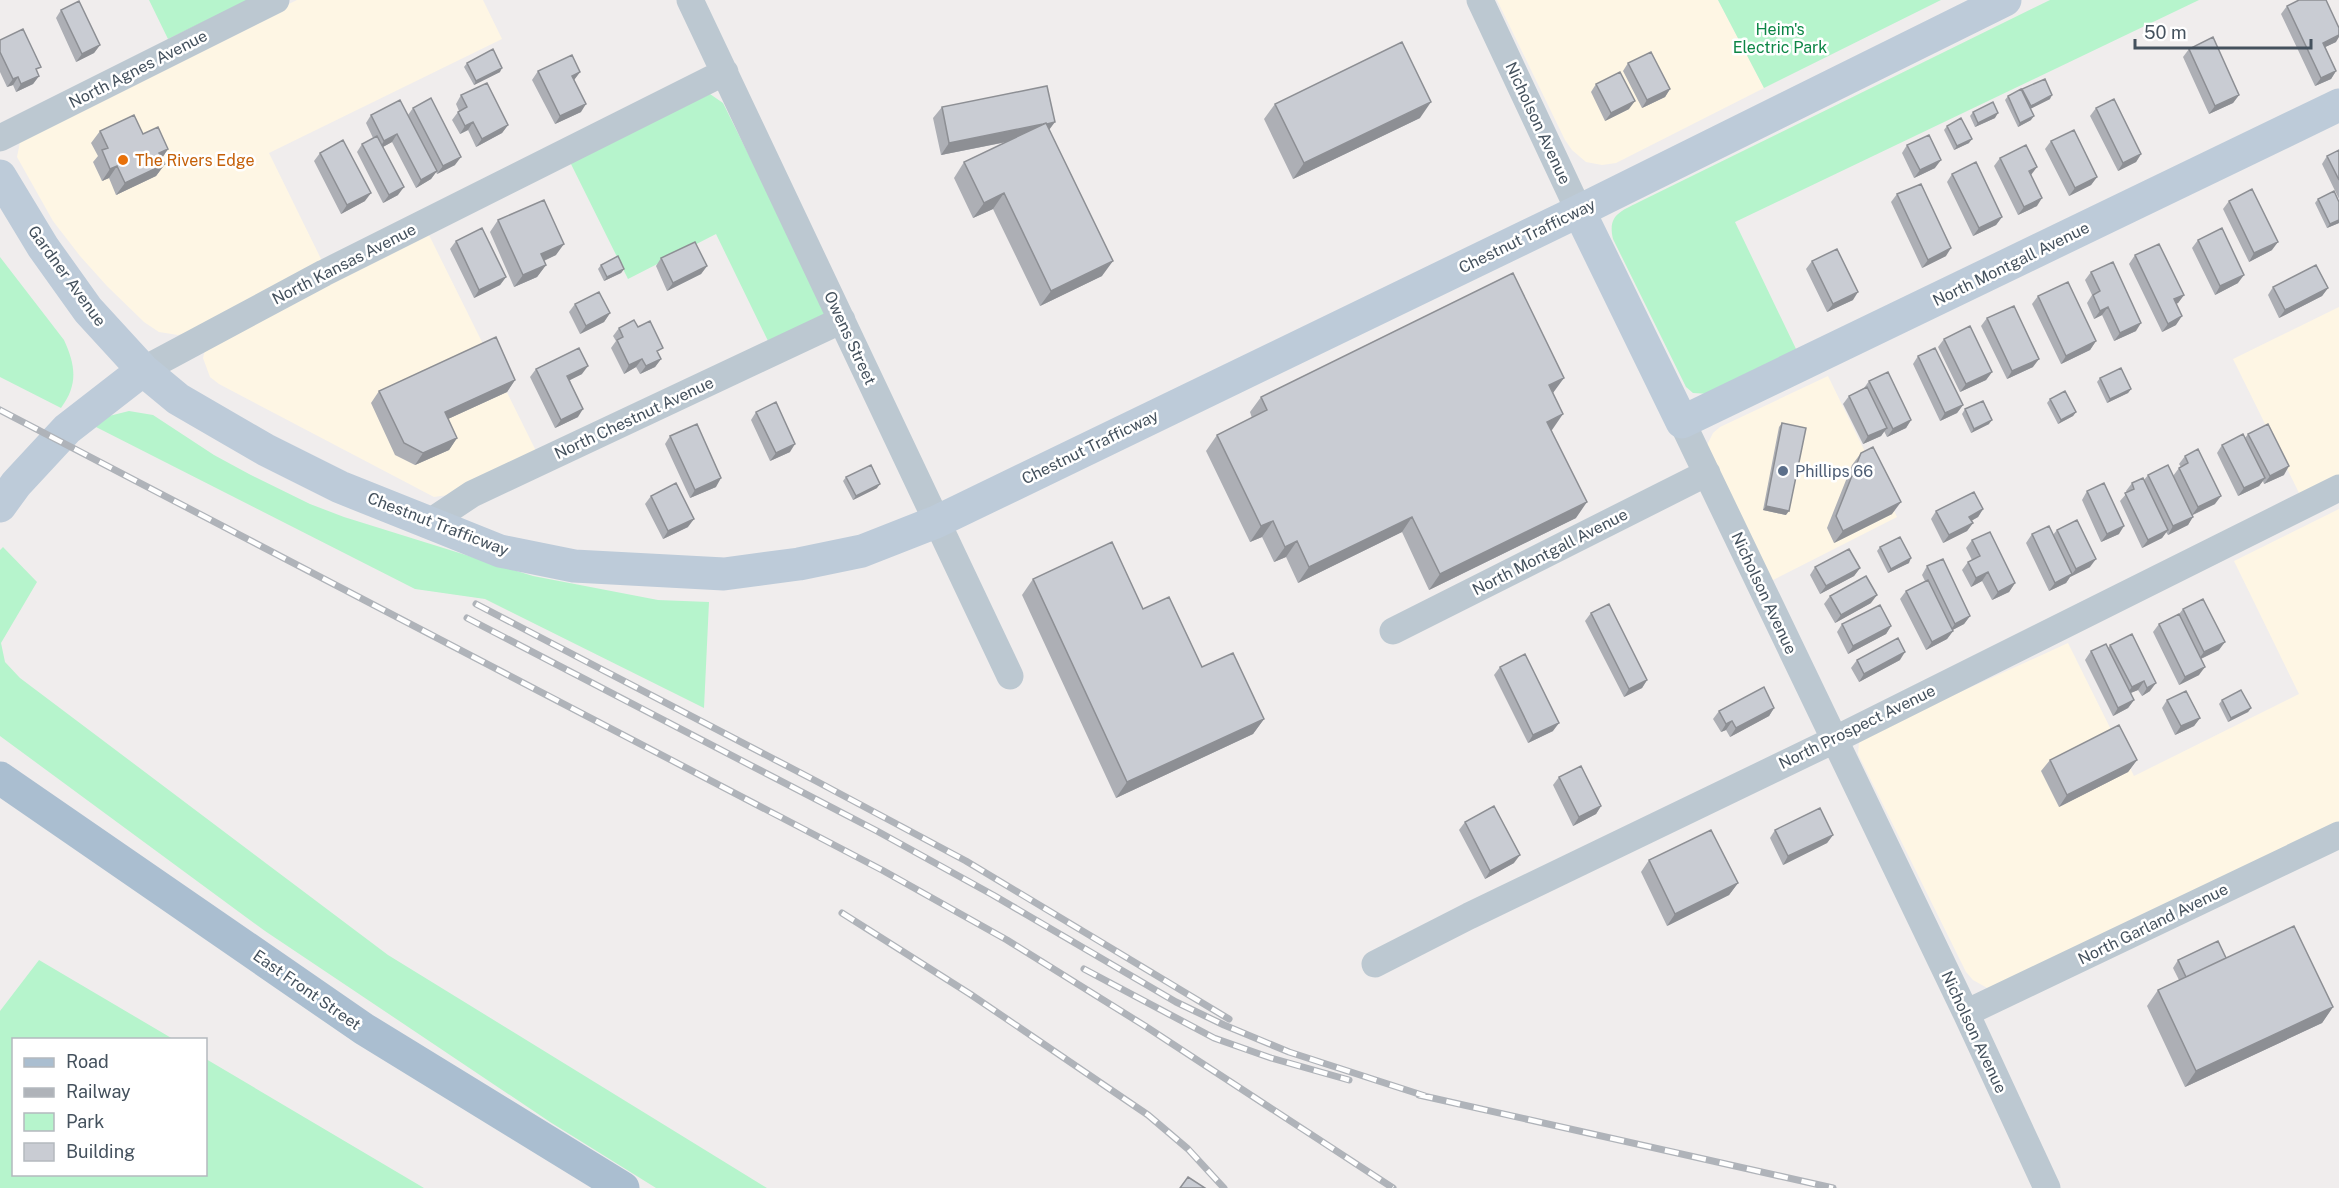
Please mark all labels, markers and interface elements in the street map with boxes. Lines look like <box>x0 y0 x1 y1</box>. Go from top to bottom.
scale bar <box>2135 12 2310 50</box>
park label: Heim's Electric Park <box>1733 20 1827 57</box>
text: 50 m <box>2144 22 2187 43</box>
street label: North Agnes Avenue <box>66 26 210 112</box>
street label: Nicholson Avenue <box>1501 59 1575 187</box>
place label: The Rivers Edge <box>135 151 254 170</box>
marker: The Rivers Edge <box>116 153 130 167</box>
street label: Chestnut Trafficway <box>1456 194 1599 277</box>
street label: North Montgall Avenue <box>1930 218 2092 310</box>
street label: North Kansas Avenue <box>269 219 419 309</box>
street label: Gardner Avenue <box>24 222 110 330</box>
street label: Owens Street <box>820 288 880 388</box>
street label: North Chestnut Avenue <box>551 373 717 463</box>
street label: Chestnut Trafficway <box>1019 405 1162 488</box>
place label: Phillips 66 <box>1795 462 1873 481</box>
marker: Phillips 66 <box>1776 464 1790 478</box>
street label: Chestnut Trafficway <box>365 488 512 560</box>
street label: North Montgall Avenue <box>1469 505 1631 599</box>
street label: Nicholson Avenue <box>1727 529 1801 657</box>
street label: North Prospect Avenue <box>1776 681 1938 773</box>
street label: North Garland Avenue <box>2075 879 2231 969</box>
street label: East Front Street <box>250 946 364 1034</box>
street label: Nicholson Avenue <box>1937 968 2011 1096</box>
legend <box>12 1038 207 1176</box>
text: Road <box>66 1051 109 1072</box>
text: Railway <box>66 1081 131 1102</box>
text: Park <box>66 1111 104 1132</box>
text: Building <box>66 1141 135 1162</box>

